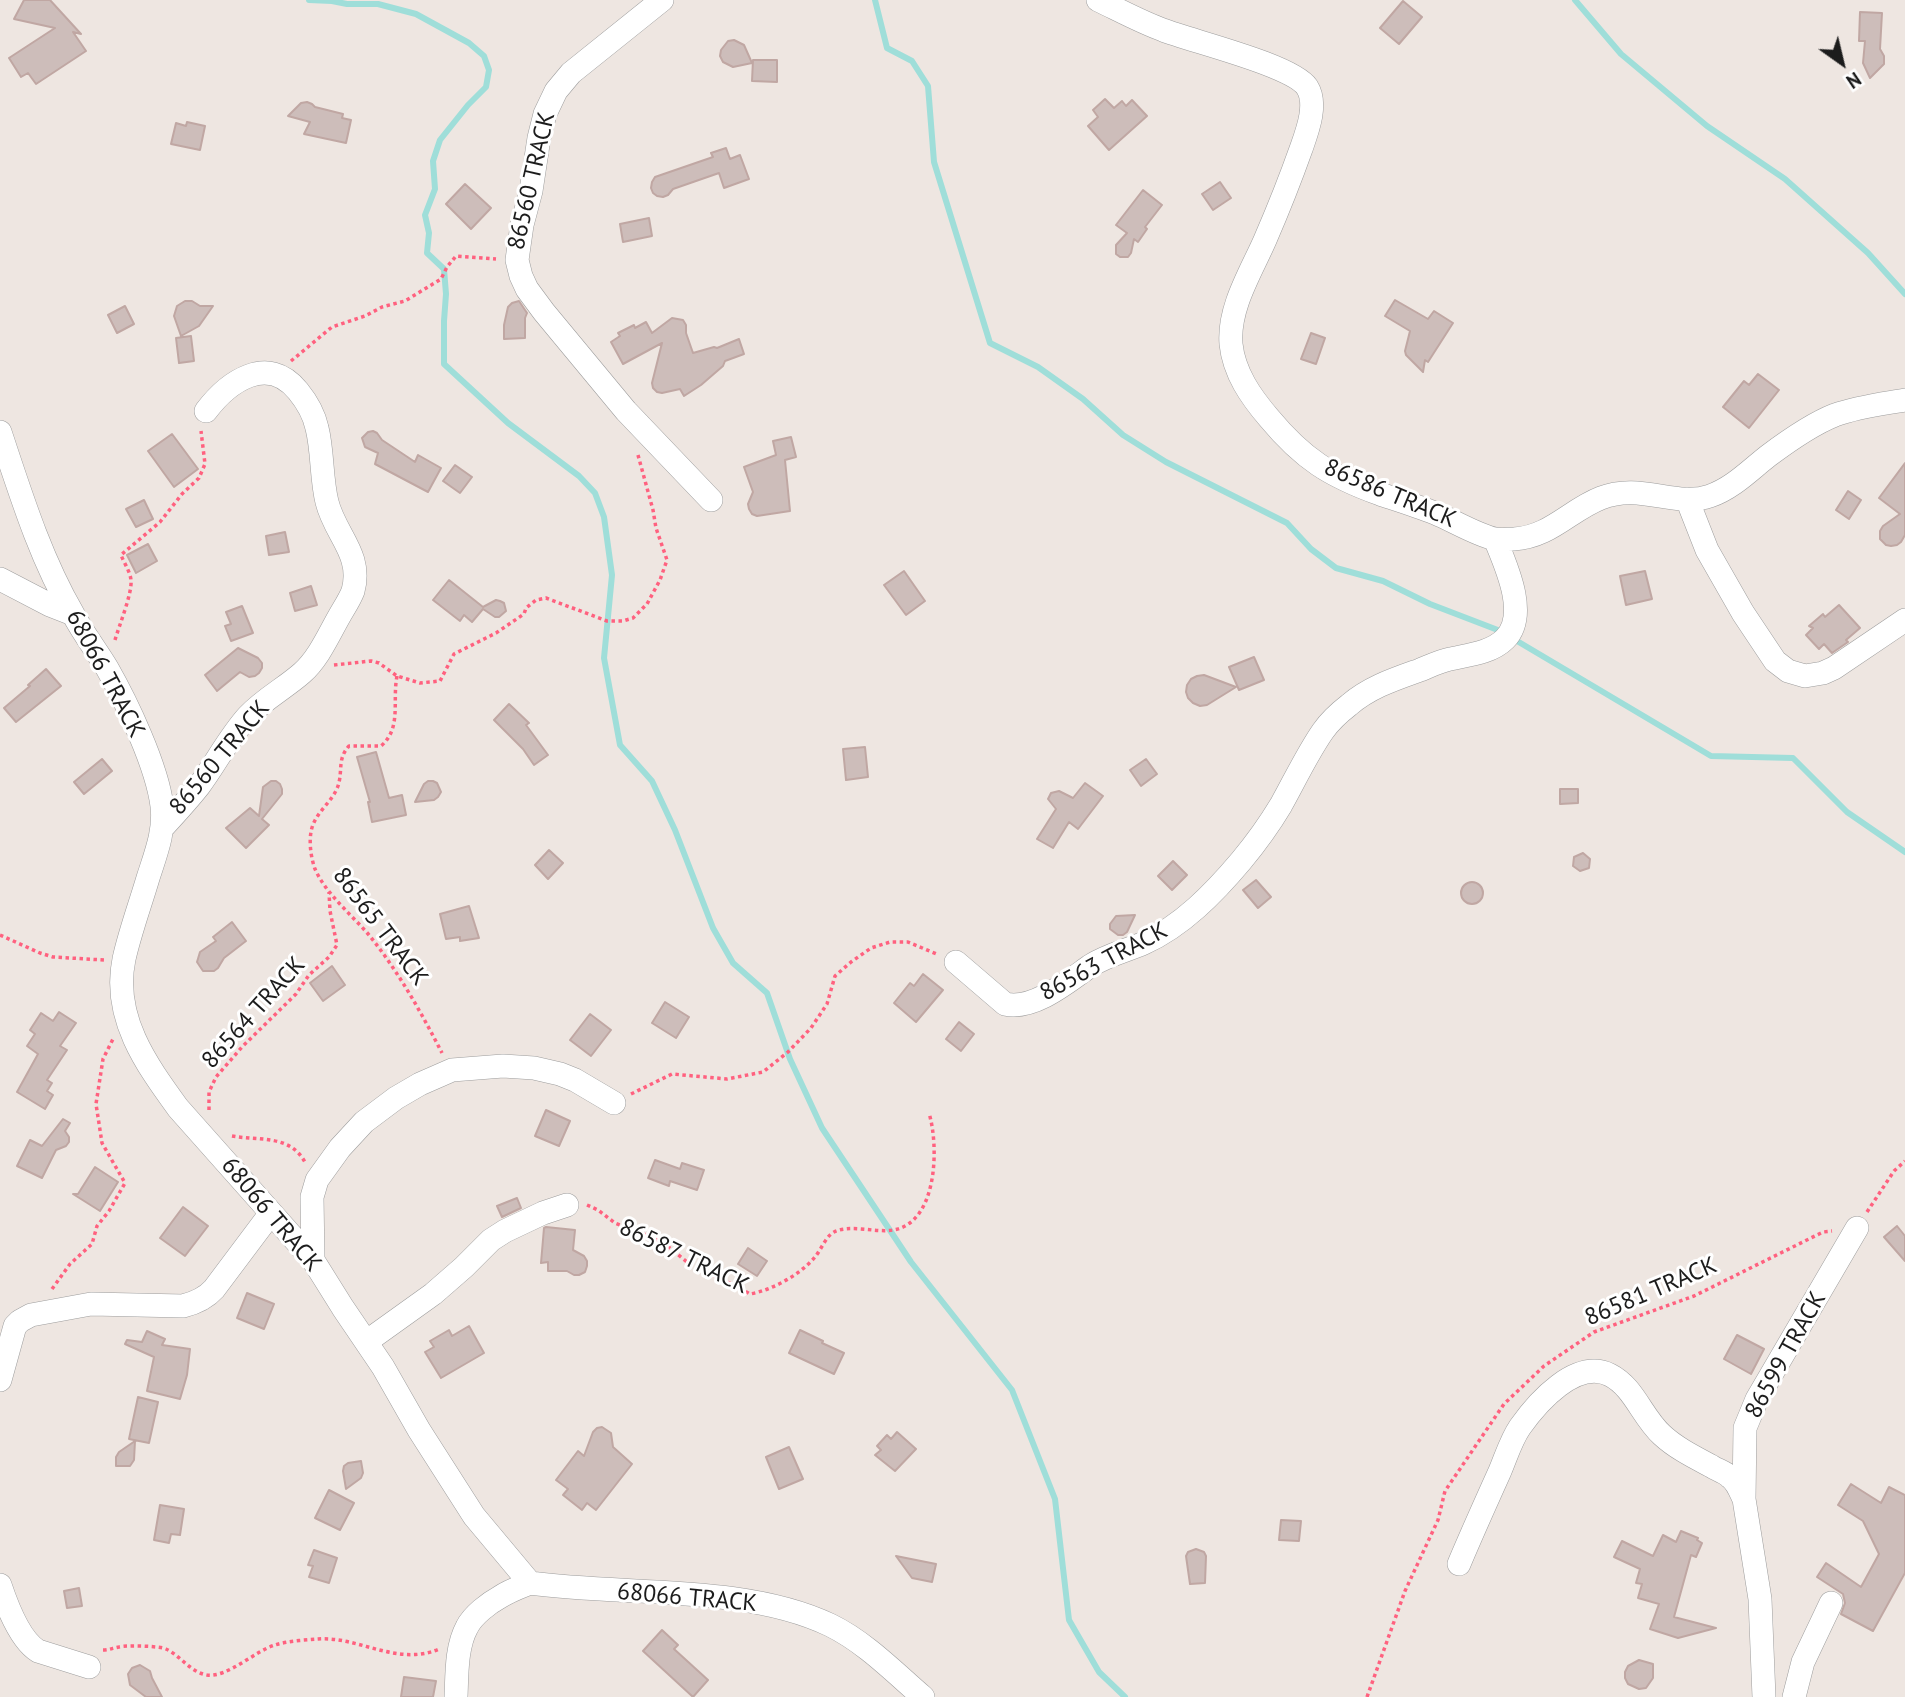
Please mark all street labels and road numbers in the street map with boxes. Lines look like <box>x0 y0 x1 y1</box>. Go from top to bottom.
street label: 86560 TRACK <box>502 109 562 253</box>
street label: 86586 TRACK <box>1320 453 1460 535</box>
street label: 68066 TRACK <box>59 605 151 743</box>
street label: 86560 TRACK <box>164 695 276 821</box>
street label: 86565 TRACK <box>326 862 434 992</box>
street label: 86563 TRACK <box>1035 916 1173 1008</box>
street label: 86564 TRACK <box>196 951 312 1075</box>
street label: 68066 TRACK <box>215 1152 327 1278</box>
street label: 86587 TRACK <box>615 1213 753 1301</box>
street label: 86581 TRACK <box>1581 1251 1721 1333</box>
street label: 86599 TRACK <box>1739 1287 1833 1423</box>
street label: 68066 TRACK <box>616 1578 758 1618</box>

